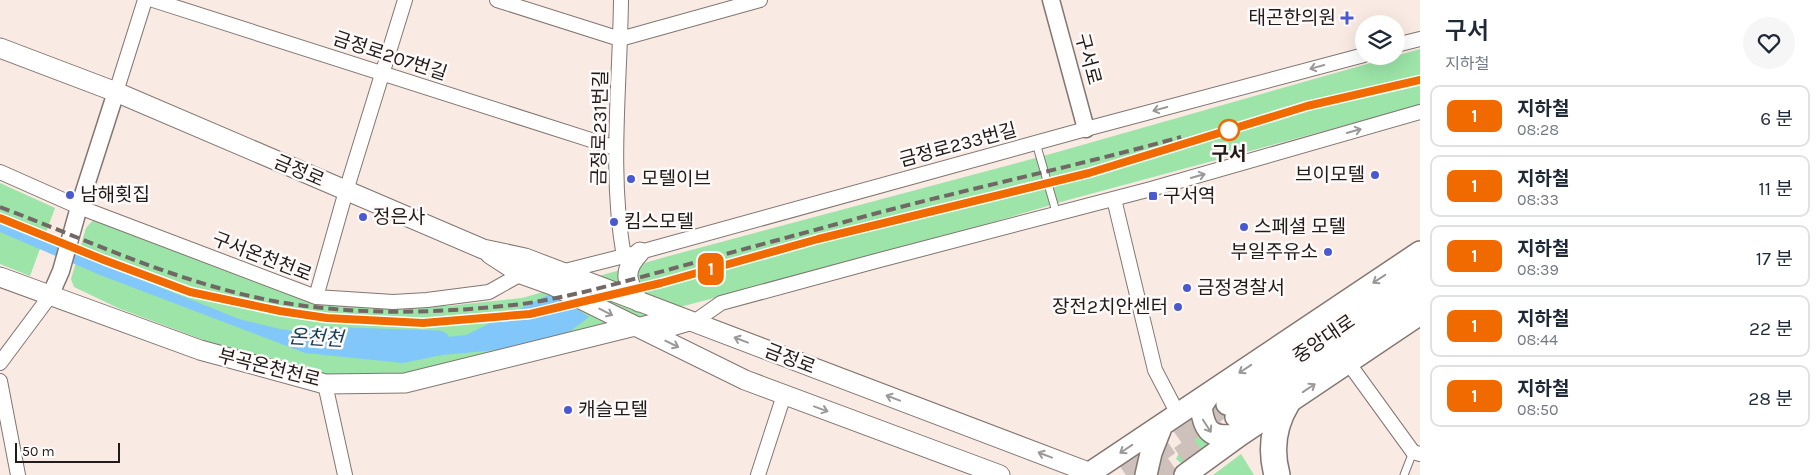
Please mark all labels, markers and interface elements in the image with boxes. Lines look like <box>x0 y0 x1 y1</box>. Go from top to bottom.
place label: 태곤한의원 <box>1249 7 1336 29</box>
marker: 태곤한의원 <box>1340 11 1354 25</box>
map controls <box>1355 15 1405 65</box>
button: layers <box>1355 15 1405 65</box>
text: 구서 <box>1445 17 1489 45</box>
button: heart <box>1743 17 1795 69</box>
street label: 금정로207번길 <box>330 27 450 85</box>
street label: 구서로 <box>1071 31 1105 87</box>
text: 지하철 <box>1445 54 1489 73</box>
one-way arrow <box>1309 63 1325 72</box>
street label: 금정로231번길 <box>588 70 612 186</box>
text: 지하철 <box>1517 98 1569 120</box>
one-way arrow <box>1152 105 1168 115</box>
text: 1 <box>1471 105 1478 127</box>
text: 6 분 <box>1760 108 1793 130</box>
street label: 금정로233번길 <box>897 119 1019 171</box>
marker: 구서 <box>1218 119 1240 141</box>
text: 08:28 <box>1517 120 1559 139</box>
one-way arrow <box>1345 125 1361 135</box>
place label: 구서 <box>1212 143 1246 165</box>
street label: 금정로 <box>271 151 327 191</box>
place label: 브이모텔 <box>1295 164 1365 186</box>
place label: 모텔이브 <box>641 168 711 190</box>
text: 지하철 <box>1517 168 1569 190</box>
marker: 브이모텔 <box>1369 169 1381 181</box>
one-way arrow <box>1189 170 1205 180</box>
marker: 모텔이브 <box>625 173 637 185</box>
text: 1 <box>1471 175 1478 197</box>
text: 11 분 <box>1758 178 1793 200</box>
place label: 남해횟집 <box>80 184 150 206</box>
place label: 구서역 <box>1163 185 1215 207</box>
marker: 남해횟집 <box>64 189 76 201</box>
marker: 구서역 <box>1147 190 1159 202</box>
text: 08:33 <box>1517 190 1559 209</box>
place label: 정은사 <box>373 206 425 228</box>
marker: 정은사 <box>357 211 369 223</box>
place label: 킴스모텔 <box>624 211 694 233</box>
marker: 킴스모텔 <box>608 216 620 228</box>
place label: 스페셜 모텔 <box>1254 216 1346 238</box>
marker: 스페셜 모텔 <box>1238 221 1250 233</box>
street label: 구서온천천로 <box>209 228 315 286</box>
text: 지하철 <box>1517 238 1569 260</box>
place label: 부일주유소 <box>1231 241 1318 263</box>
text: 1 <box>1471 245 1478 267</box>
marker: 부일주유소 <box>1322 246 1334 258</box>
text: 17 분 <box>1756 248 1793 270</box>
line badge: 1 <box>695 253 727 285</box>
text: 1 <box>708 258 714 280</box>
text: 08:39 <box>1517 260 1559 279</box>
one-way arrow <box>1373 274 1387 284</box>
place label: 금정경찰서 <box>1197 277 1284 299</box>
marker: 금정경찰서 <box>1181 282 1193 294</box>
place label: 장전2치안센터 <box>1052 296 1168 318</box>
marker: 장전2치안센터 <box>1172 301 1184 313</box>
one-way arrow <box>598 308 613 317</box>
text: 지하철 <box>1517 308 1569 330</box>
street label: 중앙대로 <box>1289 310 1359 368</box>
text: 1 <box>1471 315 1478 337</box>
text: 22 분 <box>1749 318 1793 340</box>
water label: 온천천 <box>288 325 347 351</box>
text: 08:44 <box>1517 330 1558 349</box>
one-way arrow <box>734 335 749 344</box>
street label: 금정로 <box>762 339 818 379</box>
one-way arrow <box>664 340 679 349</box>
street label: 부곡온천천로 <box>215 345 323 391</box>
one-way arrow <box>1238 365 1252 375</box>
text: 지하철 <box>1517 378 1569 400</box>
one-way arrow <box>1302 382 1316 393</box>
text: 1 <box>1471 385 1478 407</box>
text: 28 분 <box>1748 388 1793 410</box>
one-way arrow <box>886 392 901 402</box>
place label: 캐슬모텔 <box>578 399 648 421</box>
text: 08:50 <box>1517 400 1559 419</box>
marker: 캐슬모텔 <box>562 404 574 416</box>
one-way arrow <box>814 405 829 414</box>
one-way arrow <box>1203 419 1213 433</box>
scale bar <box>15 440 120 463</box>
text: 50 m <box>22 443 55 460</box>
one-way arrow <box>1119 444 1133 454</box>
one-way arrow <box>1038 450 1053 459</box>

